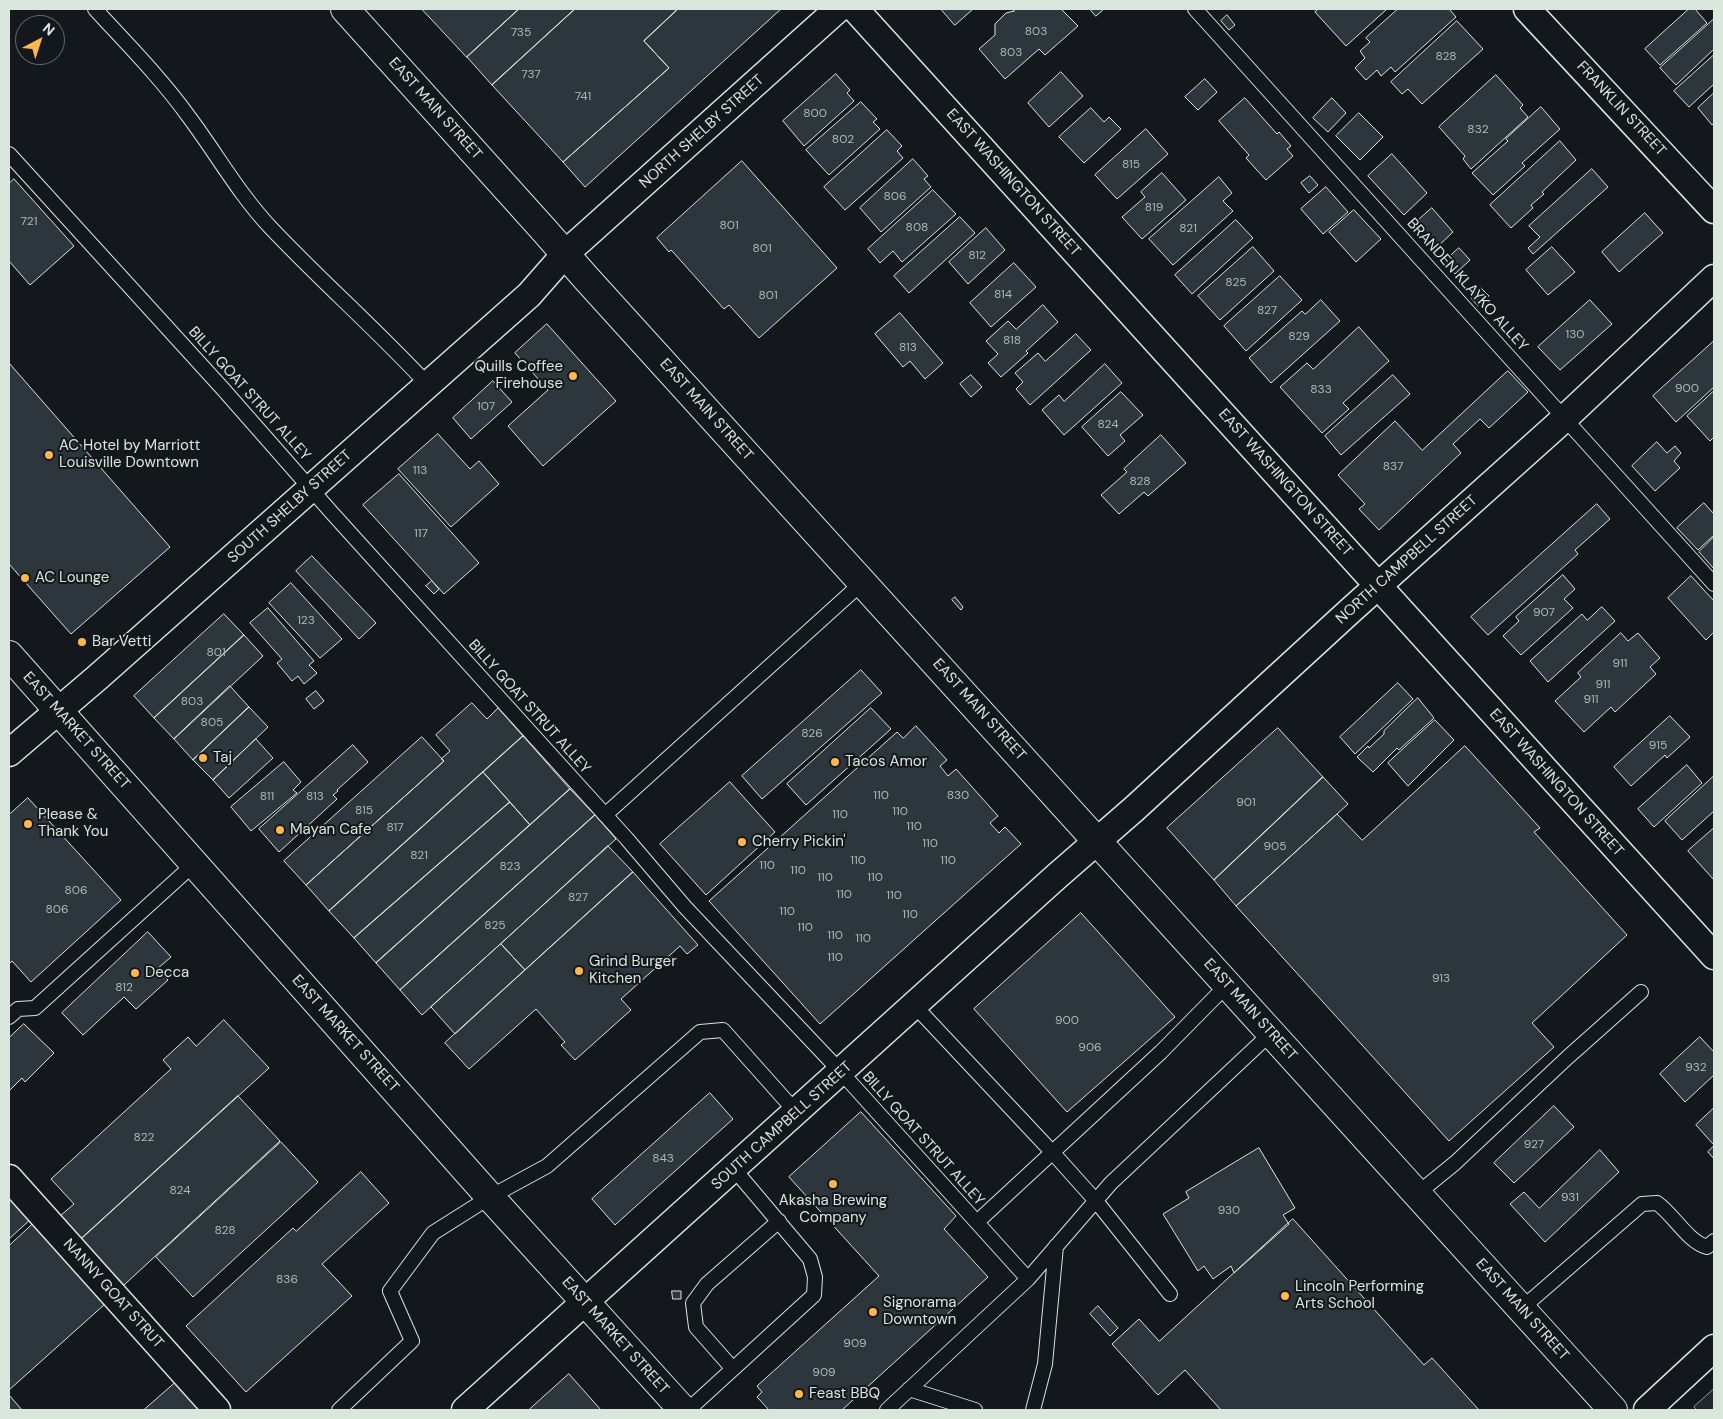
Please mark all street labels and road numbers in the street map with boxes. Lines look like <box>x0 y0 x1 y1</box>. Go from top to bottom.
street label: EAST MAIN STREET <box>385 54 485 164</box>
street label: FRANKLIN STREET <box>1573 58 1669 160</box>
street label: NORTH SHELBY STREET <box>636 71 768 193</box>
street label: EAST WASHINGTON STREET <box>942 106 1084 260</box>
street label: BRANDEN KLAYKO ALLEY <box>1403 215 1531 355</box>
street label: BILLY GOAT STRUT ALLEY <box>184 323 314 465</box>
street label: EAST MAIN STREET <box>656 355 756 465</box>
street label: EAST WASHINGTON STREET <box>1214 406 1356 560</box>
street label: SOUTH SHELBY STREET <box>224 447 356 567</box>
street label: NORTH CAMPBELL STREET <box>1333 492 1481 628</box>
street label: BILLY GOAT STRUT ALLEY <box>464 636 594 778</box>
street label: EAST MAIN STREET <box>929 655 1029 765</box>
street label: EAST MARKET STREET <box>19 669 133 793</box>
street label: EAST WASHINGTON STREET <box>1485 706 1627 860</box>
street label: EAST MAIN STREET <box>1200 955 1300 1065</box>
street label: EAST MARKET STREET <box>288 972 402 1096</box>
street label: SOUTH CAMPBELL STREET <box>708 1058 856 1194</box>
street label: BILLY GOAT STRUT ALLEY <box>858 1068 988 1210</box>
street label: NANNY GOAT STRUT <box>59 1236 167 1352</box>
street label: EAST MAIN STREET <box>1472 1255 1572 1365</box>
street label: EAST MARKET STREET <box>558 1274 672 1398</box>

